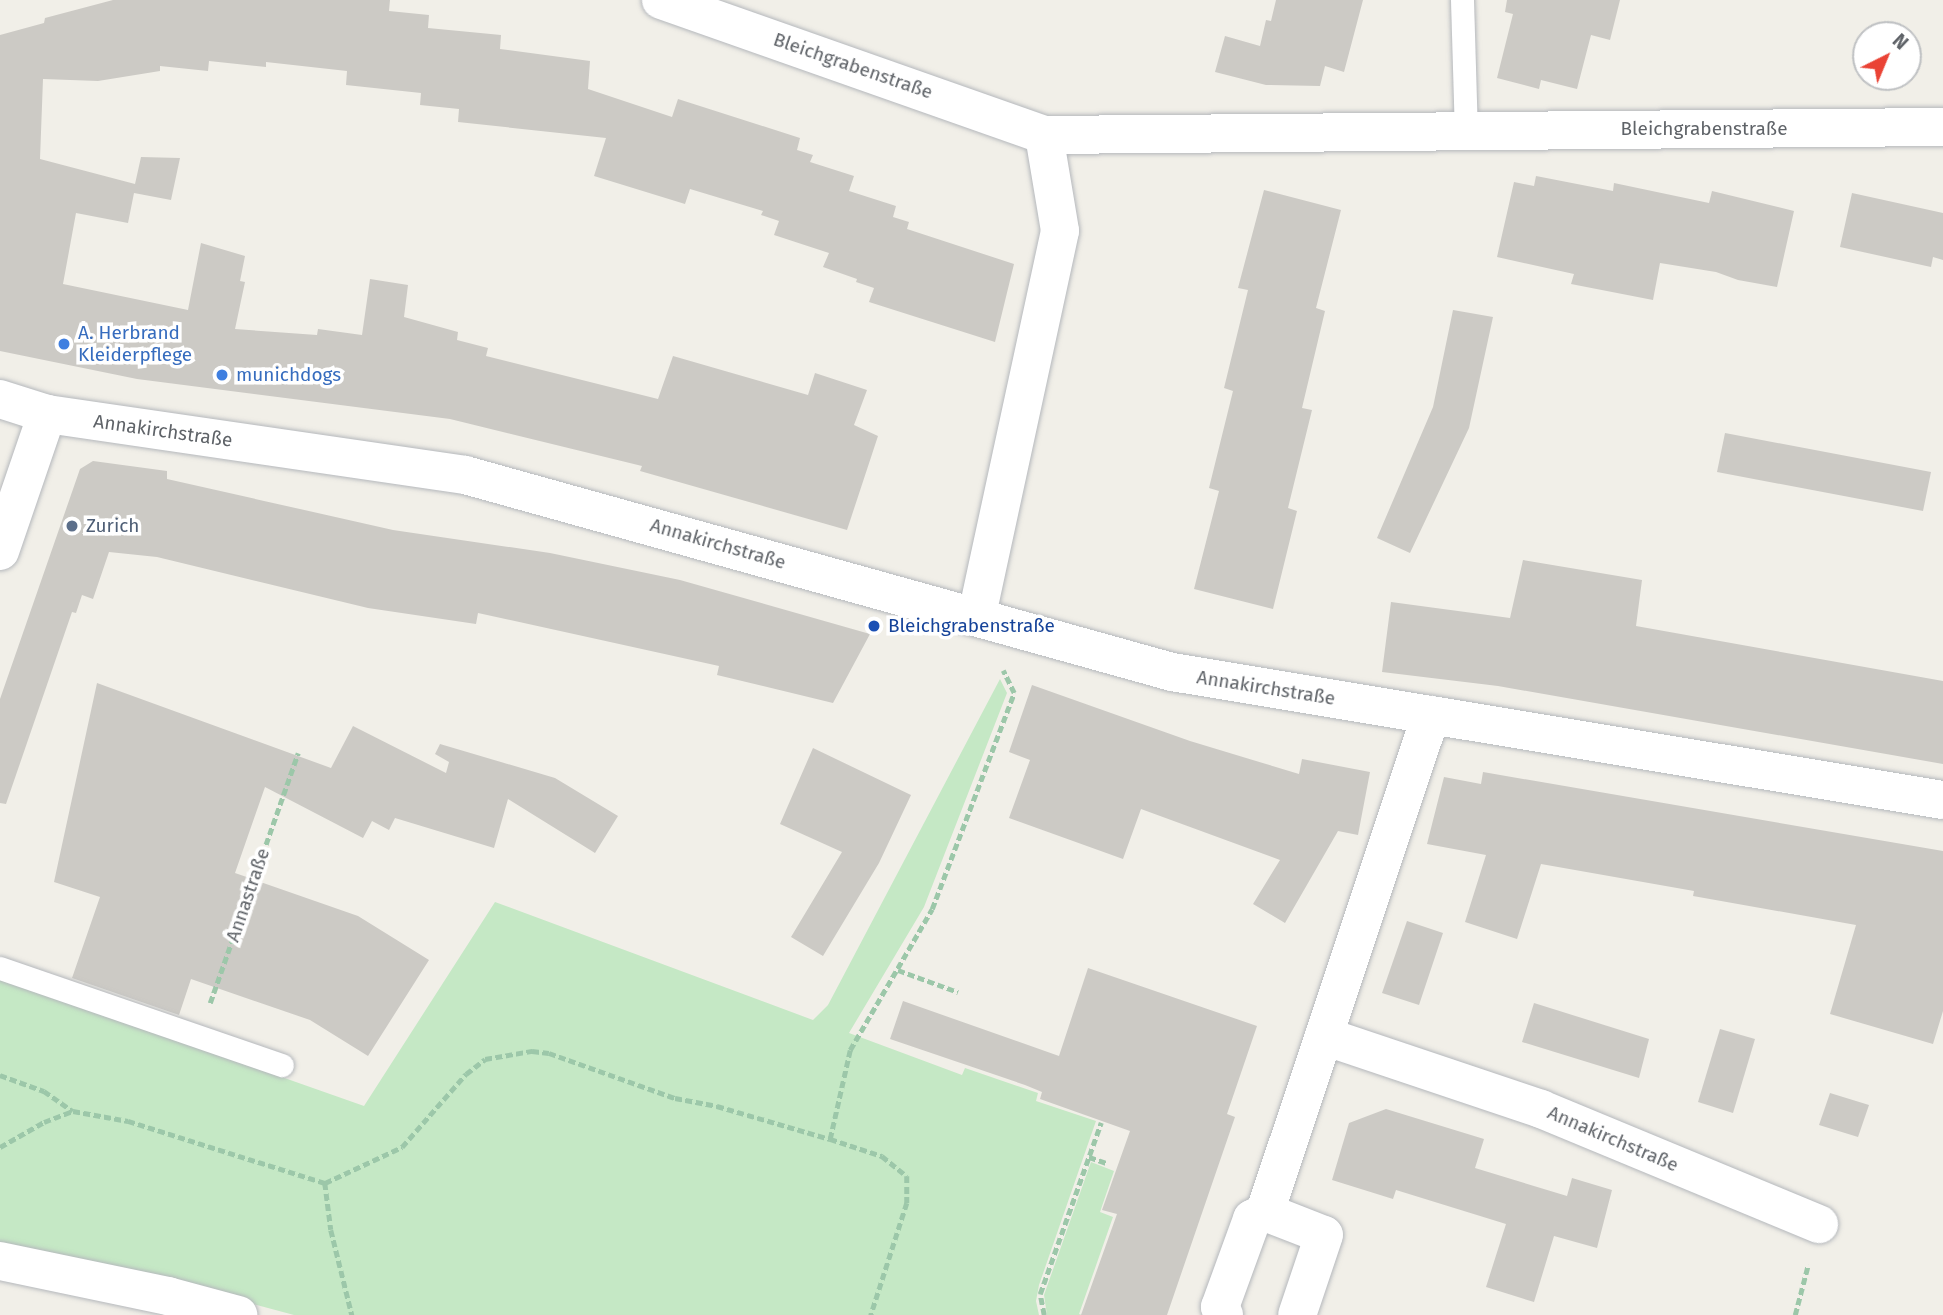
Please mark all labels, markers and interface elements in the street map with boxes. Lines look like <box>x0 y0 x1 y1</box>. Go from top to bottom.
north arrow <box>1852 21 1922 91</box>
street label: Bleichgrabenstraße <box>770 28 936 104</box>
text: N <box>1888 29 1913 54</box>
street label: Bleichgrabenstraße <box>1621 118 1787 140</box>
place label: A. Herbrand Kleiderpflege <box>78 322 192 366</box>
marker: A. Herbrand Kleiderpflege <box>56 336 72 352</box>
place label: munichdogs <box>236 364 341 386</box>
marker: munichdogs <box>214 367 230 383</box>
street label: Annakirchstraße <box>92 410 234 452</box>
street label: Annakirchstraße <box>648 514 788 574</box>
place label: Zurich <box>86 515 140 537</box>
marker: Zurich <box>64 518 80 534</box>
place label: Bleichgrabenstraße <box>888 615 1055 637</box>
marker: Bleichgrabenstraße <box>866 618 882 634</box>
street label: Annakirchstraße <box>1195 666 1337 710</box>
street label: Annastraße <box>221 845 275 945</box>
street label: Annakirchstraße <box>1544 1101 1682 1177</box>

